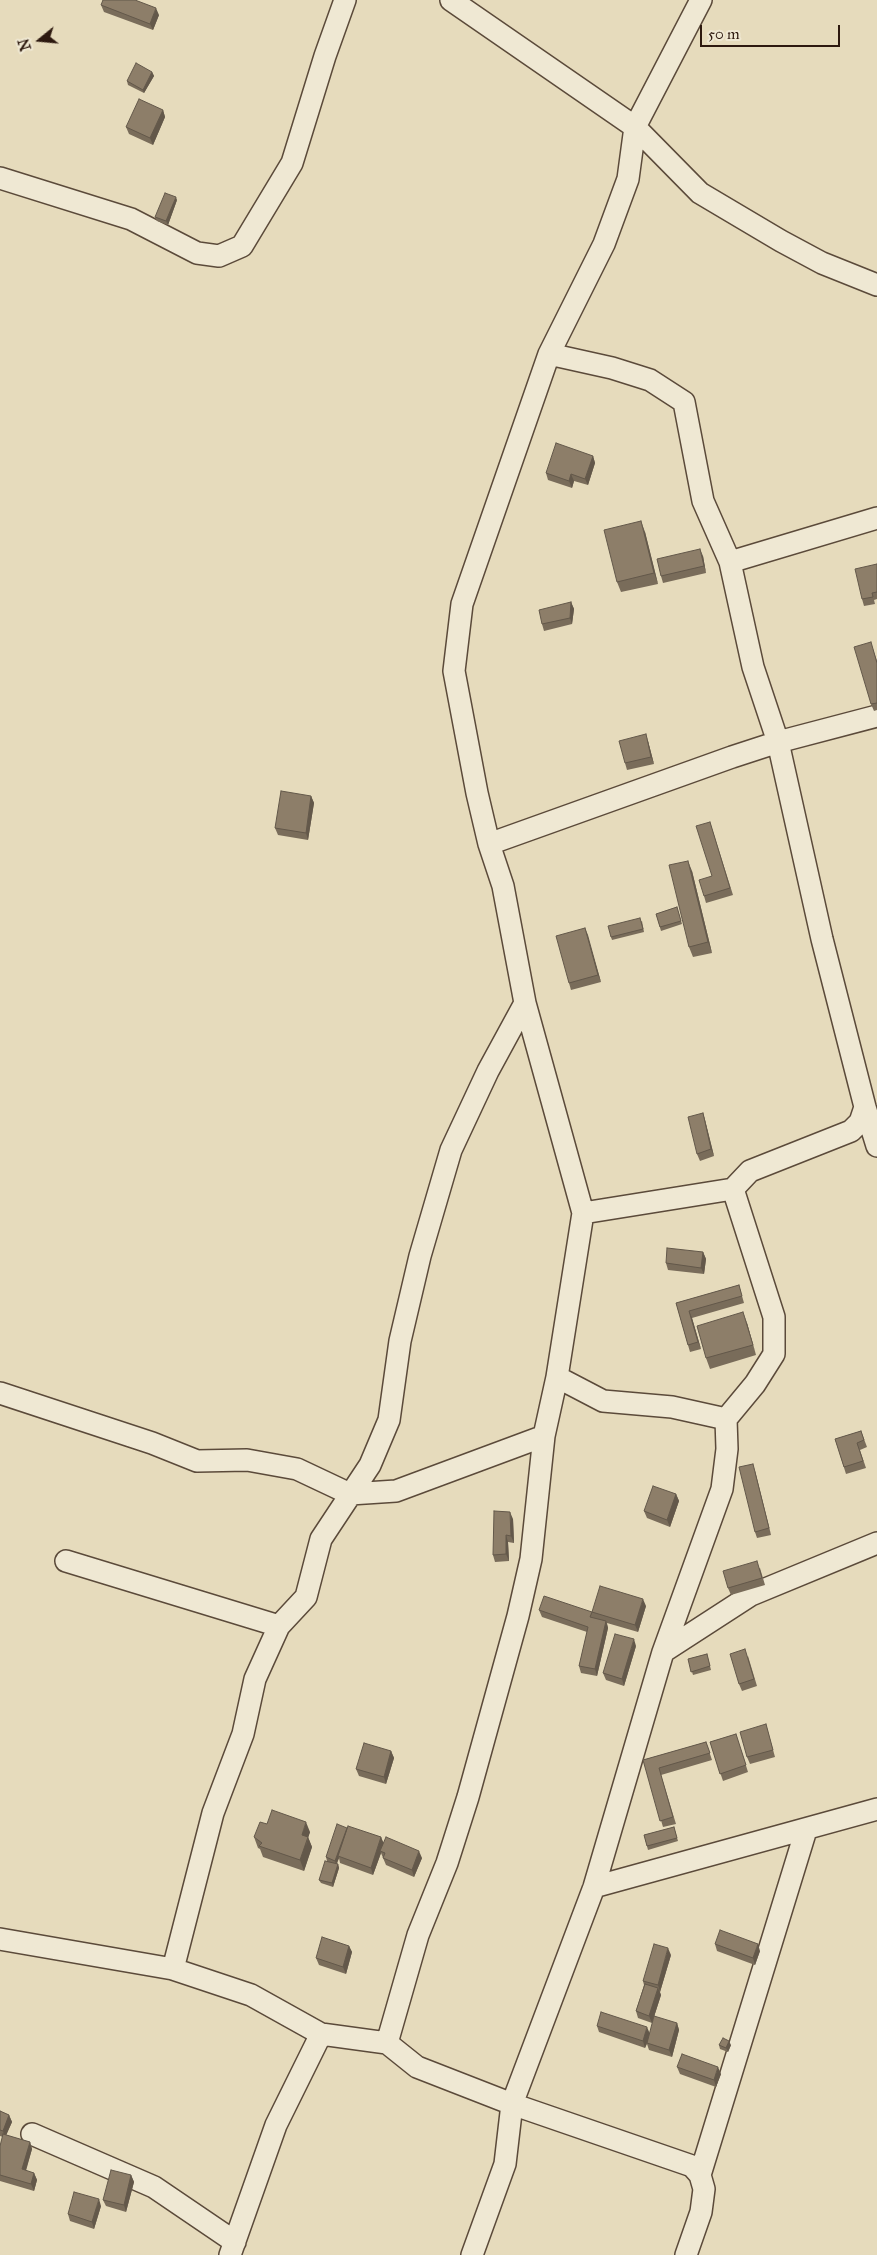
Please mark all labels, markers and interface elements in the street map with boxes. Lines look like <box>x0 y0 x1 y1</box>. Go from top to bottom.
north arrow <box>15 15 65 65</box>
scale bar <box>702 15 842 47</box>
text: 50 m <box>708 25 740 43</box>
text: N <box>15 36 35 53</box>

